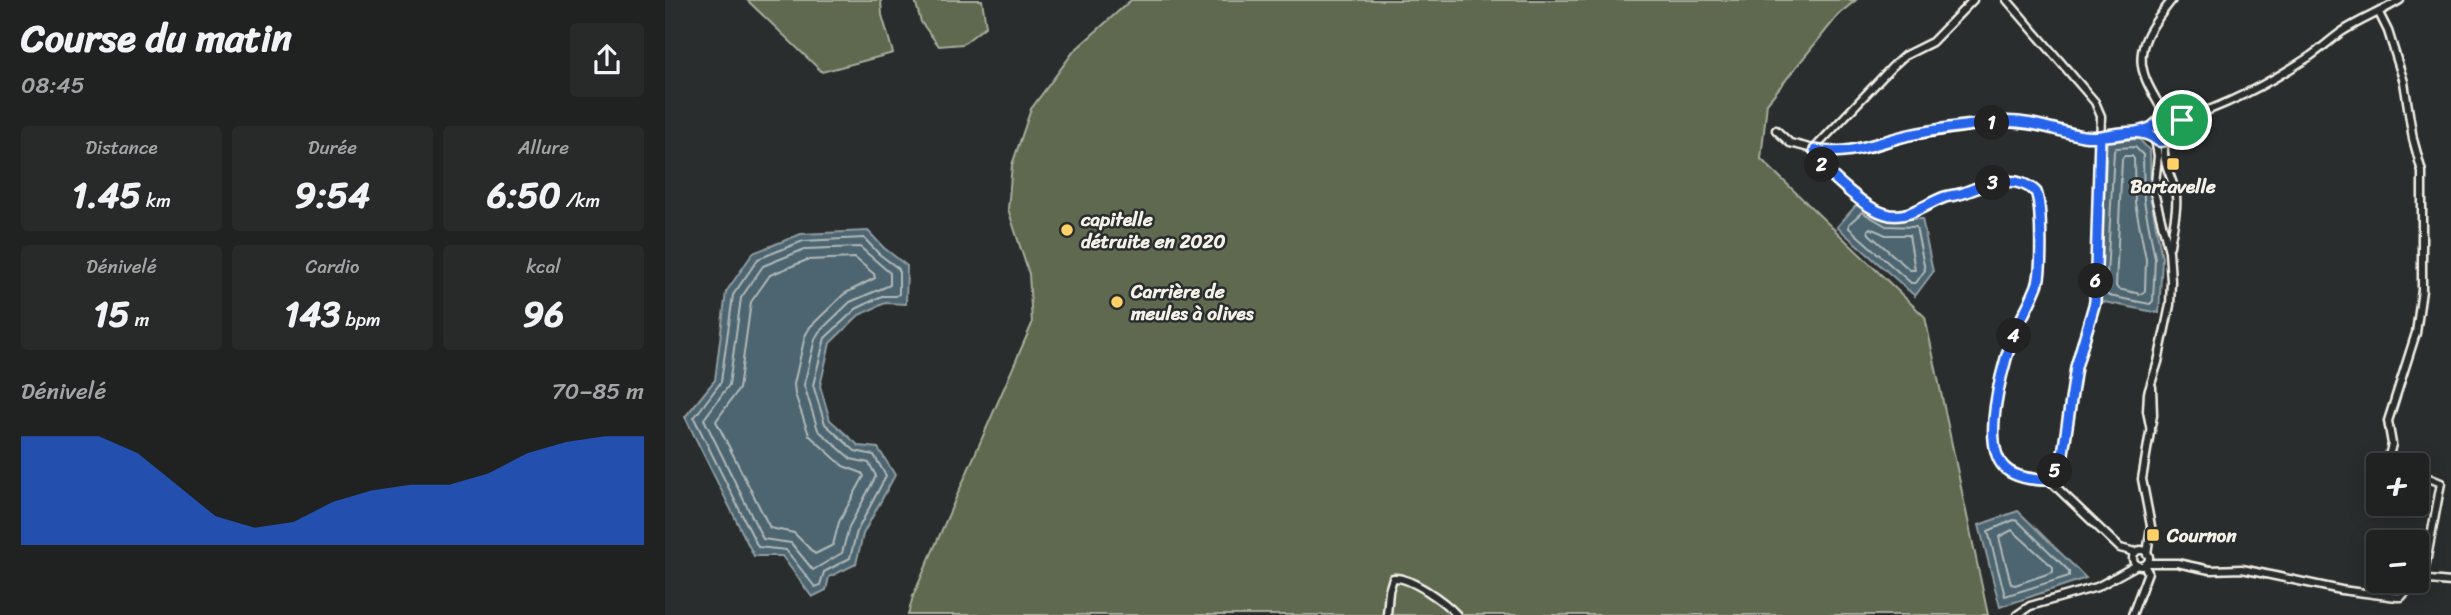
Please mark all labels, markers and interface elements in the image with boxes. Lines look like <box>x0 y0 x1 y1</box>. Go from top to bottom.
text: Course du matin <box>21 5 292 72</box>
button: share <box>570 23 644 97</box>
text: 08:45 <box>21 65 85 106</box>
pin <box>2152 90 2212 150</box>
icon: arrive <box>2163 101 2201 139</box>
pin: 1 <box>1975 106 2009 140</box>
text: 1 <box>1987 106 1996 139</box>
text: Distance <box>85 131 158 164</box>
text: Durée <box>308 131 357 164</box>
text: Allure <box>518 131 569 164</box>
pin: 2 <box>1805 148 1839 182</box>
text: 2 <box>1816 148 1827 181</box>
marker: Bartavelle <box>2165 156 2181 172</box>
text: 1.45 <box>72 164 141 226</box>
text: 9:54 <box>295 164 370 226</box>
text: 6:50 <box>487 164 561 226</box>
pin: 3 <box>1975 166 2011 200</box>
text: 3 <box>1987 166 1998 199</box>
place label: Bartavelle <box>2130 170 2216 203</box>
text: km <box>141 184 171 217</box>
text: /km <box>561 184 600 217</box>
place label: capitelle détruite en 2020 <box>1080 203 1226 258</box>
marker: capitelle détruite en 2020 <box>1059 222 1075 238</box>
text: Dénivelé <box>86 250 157 283</box>
text: Cardio <box>306 250 359 283</box>
text: kcal <box>526 250 561 283</box>
pin: 6 <box>2079 264 2113 298</box>
text: 6 <box>2090 264 2101 297</box>
place label: Carrière de meules à olives <box>1130 275 1255 330</box>
text: 15 <box>94 283 130 345</box>
text: 143 <box>284 283 341 345</box>
text: 96 <box>523 283 564 345</box>
marker: Carrière de meules à olives <box>1109 294 1125 310</box>
text: m <box>130 303 149 336</box>
text: bpm <box>341 303 381 336</box>
pin: 4 <box>1997 318 2031 354</box>
text: 4 <box>2008 319 2019 352</box>
text: Dénivelé <box>21 371 106 412</box>
text: 70–85 m <box>552 371 644 412</box>
map controls <box>2366 453 2429 593</box>
button: + <box>2366 453 2429 516</box>
pin: 5 <box>2037 454 2073 489</box>
text: 5 <box>2049 454 2060 487</box>
place label: Cournon <box>2166 519 2237 552</box>
marker: Cournon <box>2145 527 2161 543</box>
button: − <box>2366 530 2429 593</box>

